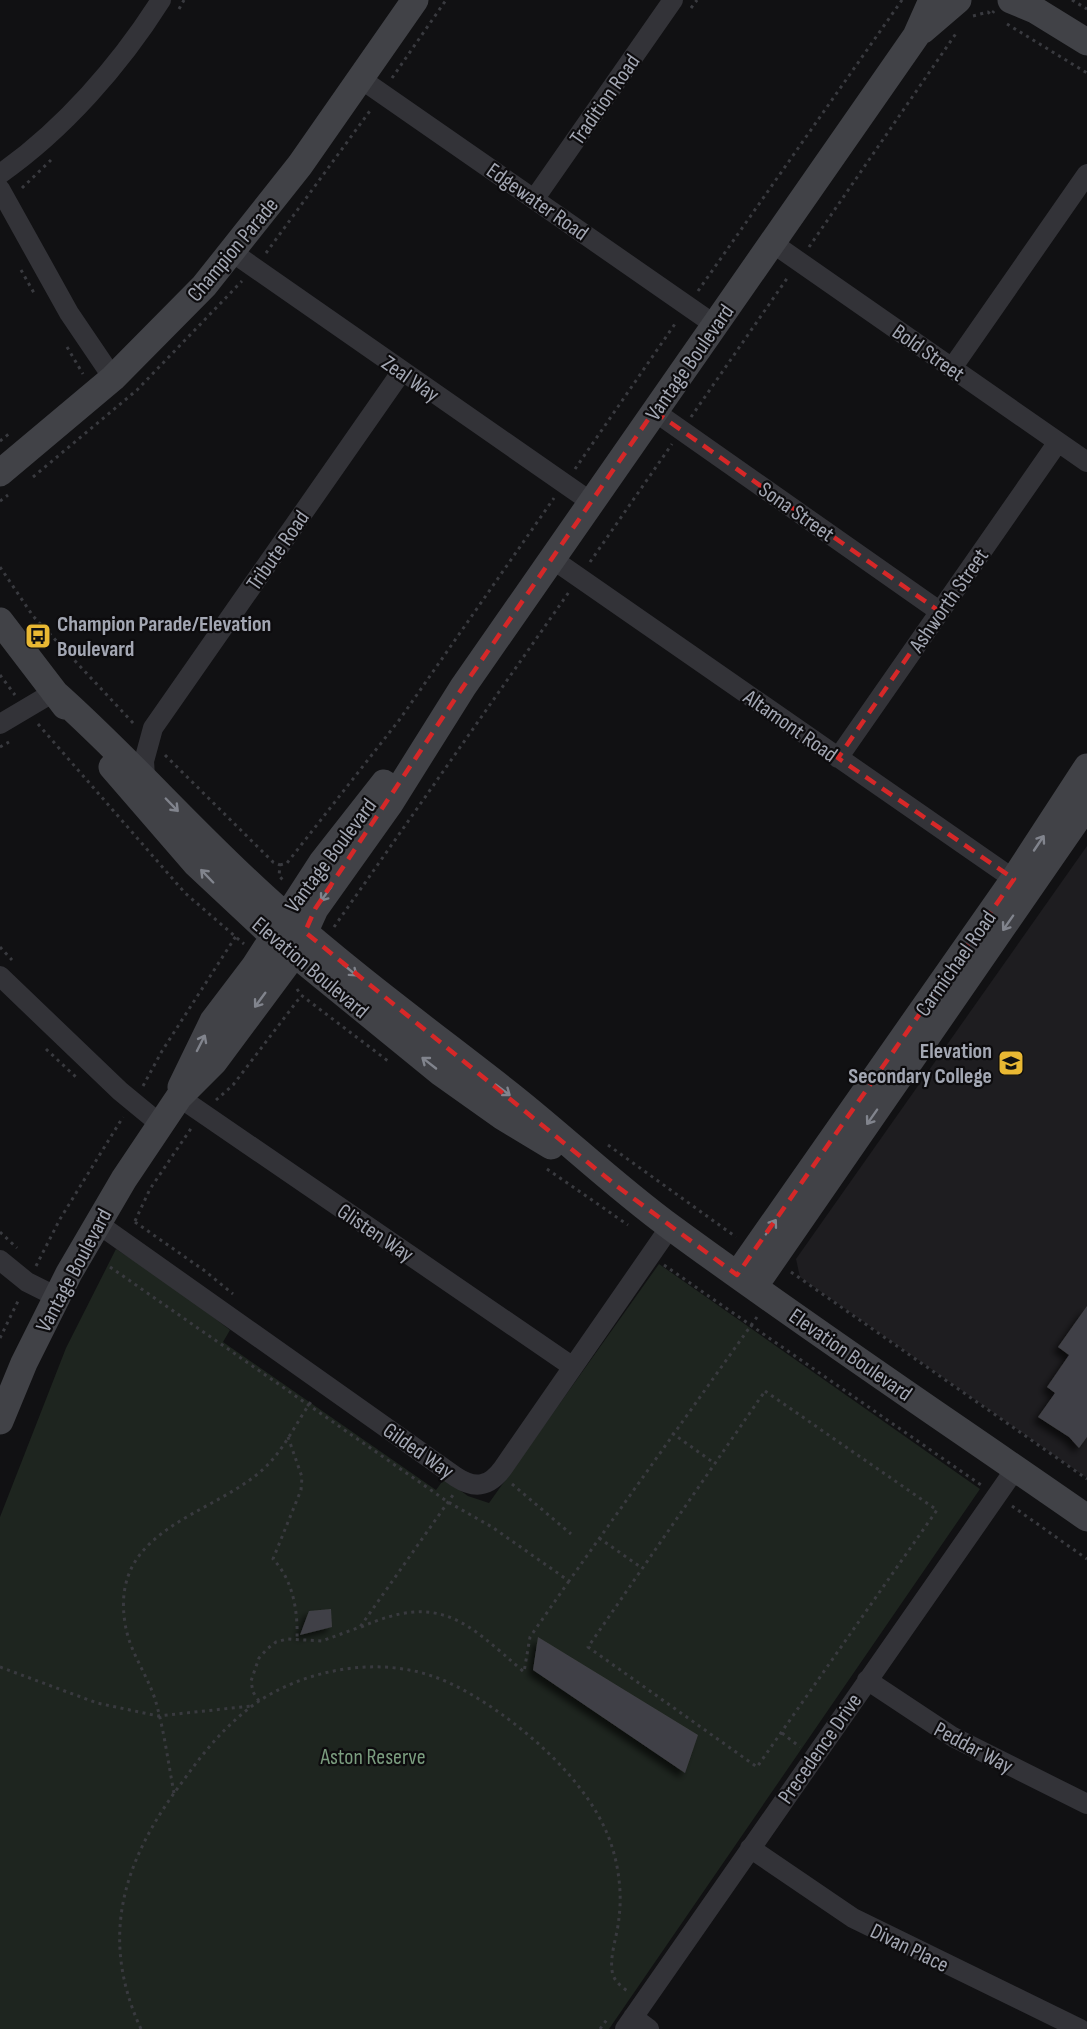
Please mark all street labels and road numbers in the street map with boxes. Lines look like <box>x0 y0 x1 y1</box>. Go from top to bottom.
street label: Tradition Road <box>564 49 646 150</box>
street label: Edgewater Road <box>481 157 593 247</box>
street label: Champion Parade <box>182 192 285 308</box>
street label: Vantage Boulevard <box>640 299 740 426</box>
street label: Bold Street <box>887 319 970 388</box>
street label: Zeal Way <box>376 350 445 409</box>
street label: Sona Street <box>753 476 839 548</box>
street label: Tribute Road <box>241 506 316 596</box>
street label: Ashworth Street <box>903 543 995 659</box>
street label: Altamont Road <box>737 683 842 768</box>
street label: Vantage Boulevard <box>279 793 383 918</box>
street label: Carmichael Road <box>910 906 1003 1022</box>
street label: Elevation Boulevard <box>246 912 374 1025</box>
street label: Glisten Way <box>332 1198 419 1269</box>
street label: Vantage Boulevard <box>30 1204 118 1337</box>
street label: Elevation Boulevard <box>783 1303 917 1408</box>
street label: Gilded Way <box>377 1417 459 1486</box>
street label: Precedence Drive <box>772 1688 868 1809</box>
street label: Peddar Way <box>929 1716 1018 1781</box>
street label: Divan Place <box>866 1918 953 1979</box>

